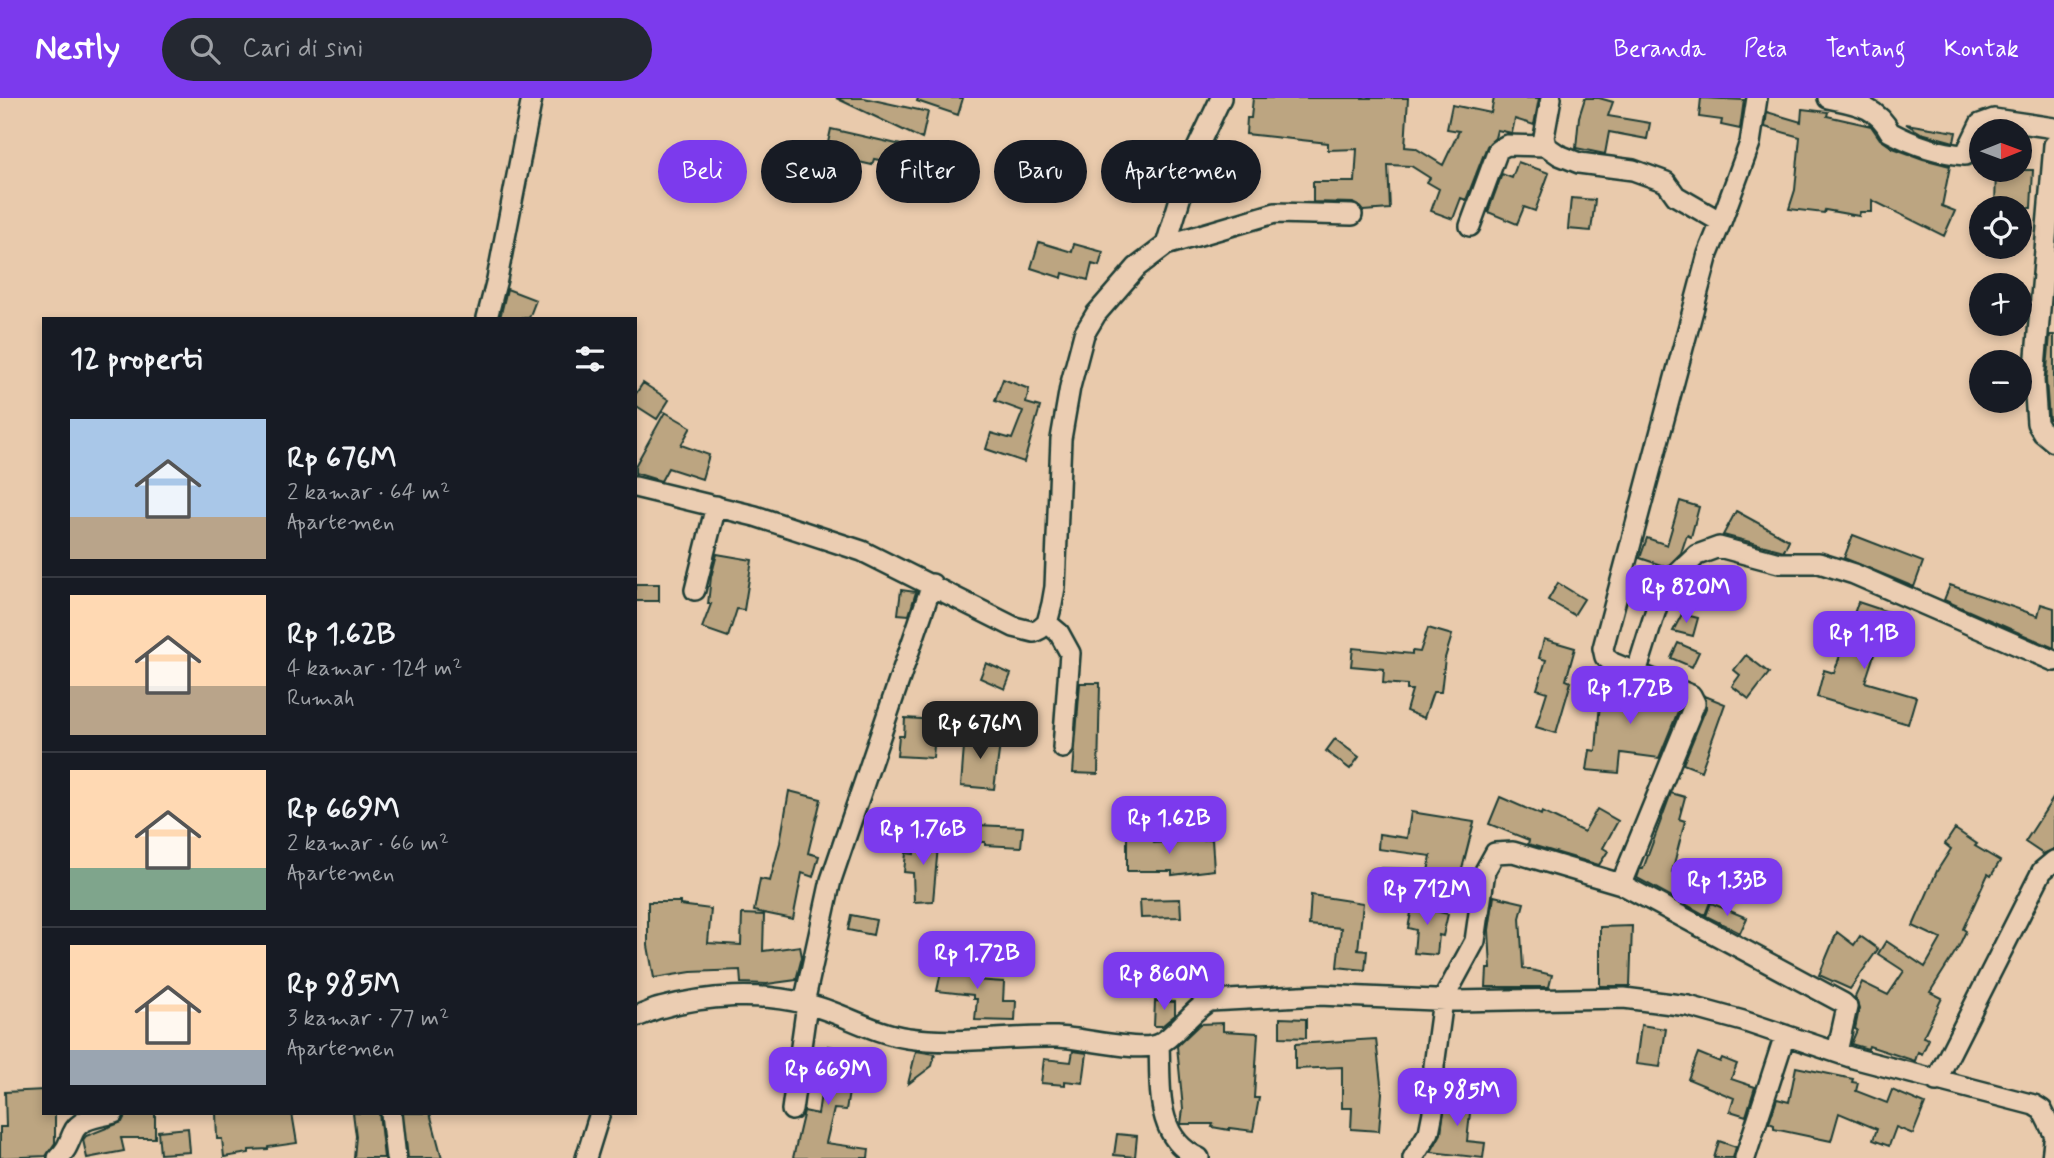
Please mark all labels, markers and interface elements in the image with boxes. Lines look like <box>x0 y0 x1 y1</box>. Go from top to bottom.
search box <box>162 18 652 81</box>
text: Nestly <box>35 27 120 71</box>
icon: search <box>186 30 224 68</box>
text: Cari di sini <box>242 32 363 66</box>
text: Beranda <box>1614 34 1706 65</box>
text: Peta <box>1744 34 1787 65</box>
text: Tentang <box>1825 34 1906 65</box>
text: Kontak <box>1944 34 2019 65</box>
north arrow <box>1969 119 2032 182</box>
map controls <box>1969 119 2032 413</box>
chip: Beli <box>658 140 747 203</box>
chip: Sewa <box>761 140 862 203</box>
chip: Filter <box>876 140 980 203</box>
chip: Baru <box>994 140 1087 203</box>
chip: Apartemen <box>1101 140 1261 203</box>
button: locate <box>1969 196 2032 259</box>
button: + <box>1969 273 2032 336</box>
text: 12 properti <box>70 340 202 379</box>
icon: filters <box>571 340 609 378</box>
button: − <box>1969 350 2032 413</box>
text: Rp 676M <box>287 439 397 478</box>
icon: home <box>126 447 210 531</box>
text: 2 kamar · 64 m² <box>287 478 450 508</box>
text: Apartemen <box>287 508 395 538</box>
pin: Rp 820M <box>1621 566 1751 625</box>
text: Rp 820M <box>1642 573 1730 603</box>
pin: Rp 1.1B <box>1799 612 1929 671</box>
text: Rp 1.62B <box>287 615 396 654</box>
text: Rp 1.1B <box>1829 619 1899 649</box>
icon: home <box>126 623 210 707</box>
text: 4 kamar · 124 m² <box>287 654 463 684</box>
pin: Rp 1.72B <box>1558 666 1702 726</box>
text: Rp 1.72B <box>1587 674 1673 704</box>
text: Rumah <box>287 684 355 714</box>
pin: Rp 676M <box>915 702 1045 761</box>
text: Rp 676M <box>938 709 1022 739</box>
text: Rp 669M <box>287 790 400 829</box>
pin: Rp 1.62B <box>1097 796 1241 856</box>
icon: home <box>126 798 210 882</box>
text: Rp 1.62B <box>1127 804 1211 834</box>
pin: Rp 1.76B <box>851 808 995 867</box>
text: Rp 1.76B <box>880 815 966 845</box>
text: 2 kamar · 66 m² <box>287 829 449 859</box>
pin: Rp 1.33B <box>1655 858 1799 918</box>
text: Apartemen <box>287 859 395 889</box>
text: Rp 1.33B <box>1687 866 1767 896</box>
pin: Rp 712M <box>1362 868 1492 927</box>
text: Rp 712M <box>1383 875 1471 905</box>
pin: Rp 1.72B <box>905 932 1049 991</box>
text: Rp 1.72B <box>934 939 1020 969</box>
pin: Rp 860M <box>1099 953 1229 1012</box>
text: Rp 860M <box>1119 960 1209 990</box>
text: Rp 985M <box>287 965 400 1004</box>
icon: home <box>126 973 210 1057</box>
text: 3 kamar · 77 m² <box>287 1004 449 1034</box>
text: Apartemen <box>287 1034 395 1064</box>
pin: Rp 669M <box>763 1048 893 1107</box>
text: Rp 669M <box>785 1055 871 1085</box>
pin: Rp 985M <box>1392 1068 1522 1128</box>
text: Rp 985M <box>1414 1076 1500 1106</box>

